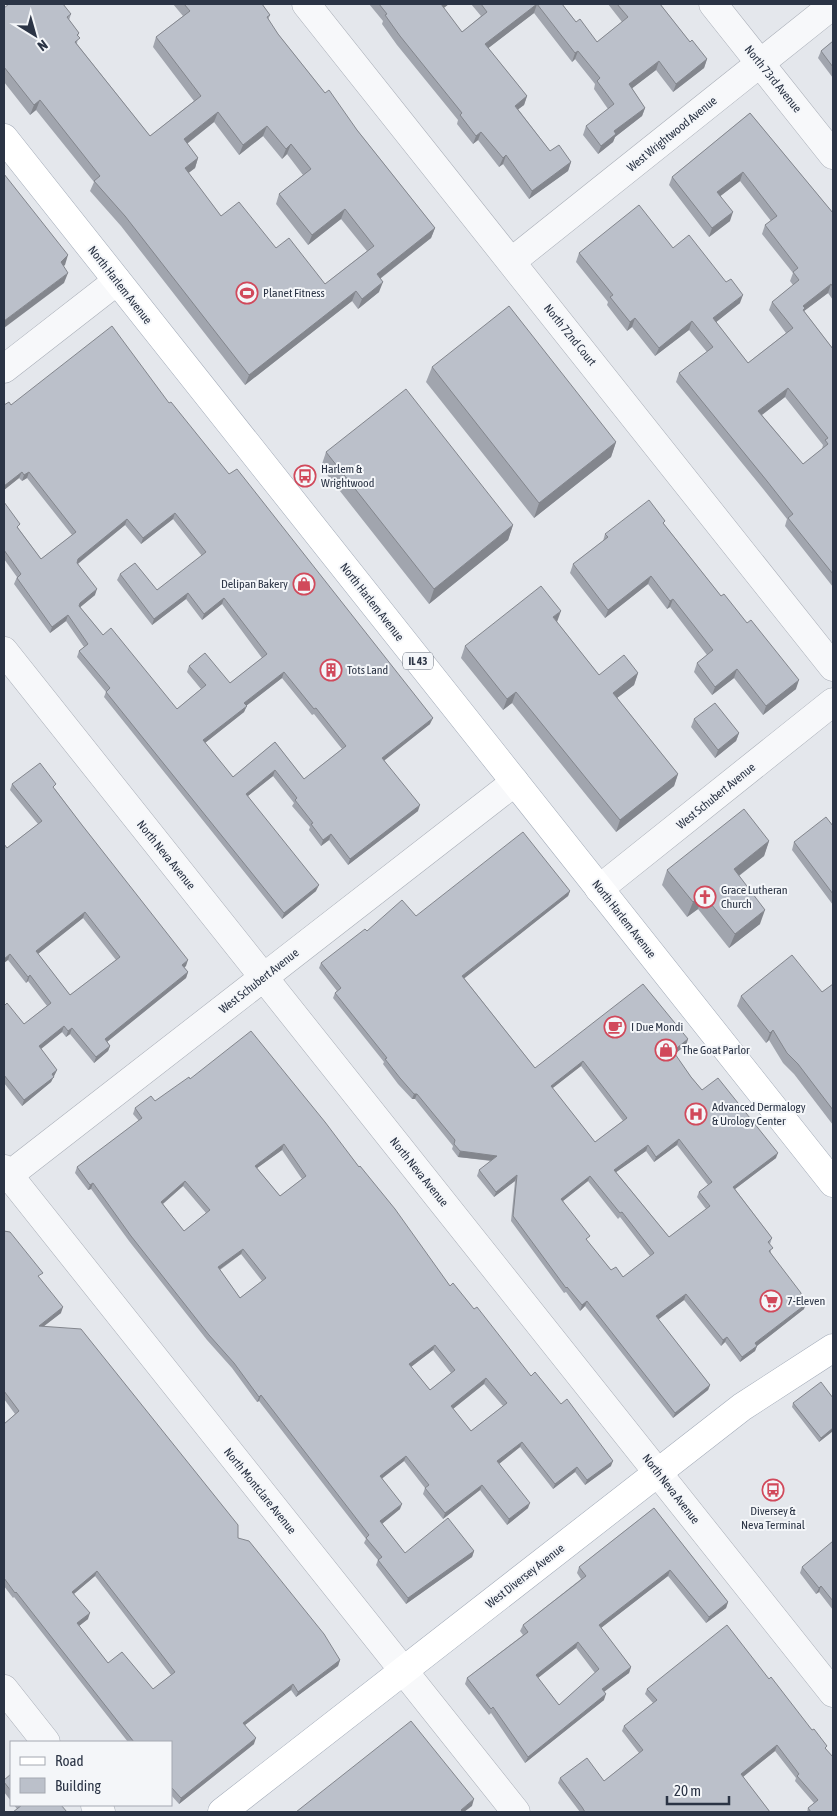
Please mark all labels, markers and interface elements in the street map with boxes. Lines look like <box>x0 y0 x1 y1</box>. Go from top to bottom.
north arrow <box>10 10 60 60</box>
text: N <box>35 37 51 54</box>
street label: North 73rd Avenue <box>742 43 804 115</box>
street label: West Wrightwood Avenue <box>624 93 720 175</box>
street label: North Harlem Avenue <box>85 243 155 327</box>
sports icon: Planet Fitness <box>235 281 259 305</box>
place label: Planet Fitness <box>263 286 325 300</box>
street label: North 72nd Court <box>541 301 599 369</box>
place label: Harlem & Wrightwood <box>321 462 374 490</box>
bus stop icon: Harlem & Wrightwood <box>293 464 317 488</box>
street label: North Harlem Avenue <box>337 560 407 644</box>
shop icon: Delipan Bakery <box>292 572 316 596</box>
place label: Delipan Bakery <box>221 577 288 591</box>
road number: IL 43 <box>403 652 433 669</box>
building icon: Tots Land <box>319 658 343 682</box>
place label: Tots Land <box>347 663 388 677</box>
street label: West Schubert Avenue <box>674 760 758 832</box>
street label: North Neva Avenue <box>134 818 198 892</box>
street label: North Harlem Avenue <box>589 877 659 961</box>
place label: Grace Lutheran Church <box>721 883 788 911</box>
church icon: Grace Lutheran Church <box>693 885 717 909</box>
street label: West Schubert Avenue <box>216 946 302 1016</box>
cafe icon: I Due Mondi <box>603 1015 627 1039</box>
place label: I Due Mondi <box>631 1020 683 1034</box>
shop icon: The Goat Parlor <box>654 1038 678 1062</box>
place label: The Goat Parlor <box>682 1043 750 1057</box>
place label: Advanced Dermalogy & Urology Center <box>712 1100 806 1128</box>
hospital icon: Advanced Dermalogy & Urology Center <box>684 1102 708 1126</box>
street label: North Neva Avenue <box>387 1135 451 1209</box>
supermarket icon: 7-Eleven <box>759 1289 783 1313</box>
place label: 7-Eleven <box>787 1294 825 1308</box>
street label: North Montclare Avenue <box>221 1445 299 1537</box>
street label: North Neva Avenue <box>639 1451 703 1527</box>
bus stop icon: Diversey & Neva Terminal <box>761 1478 785 1502</box>
place label: Diversey & Neva Terminal <box>741 1504 806 1532</box>
street label: West Diversey Avenue <box>483 1541 567 1611</box>
legend <box>10 1741 172 1806</box>
text: Road <box>55 1752 84 1769</box>
scale bar <box>667 1774 730 1806</box>
text: Building <box>55 1777 101 1794</box>
text: 20 m <box>674 1782 701 1799</box>

